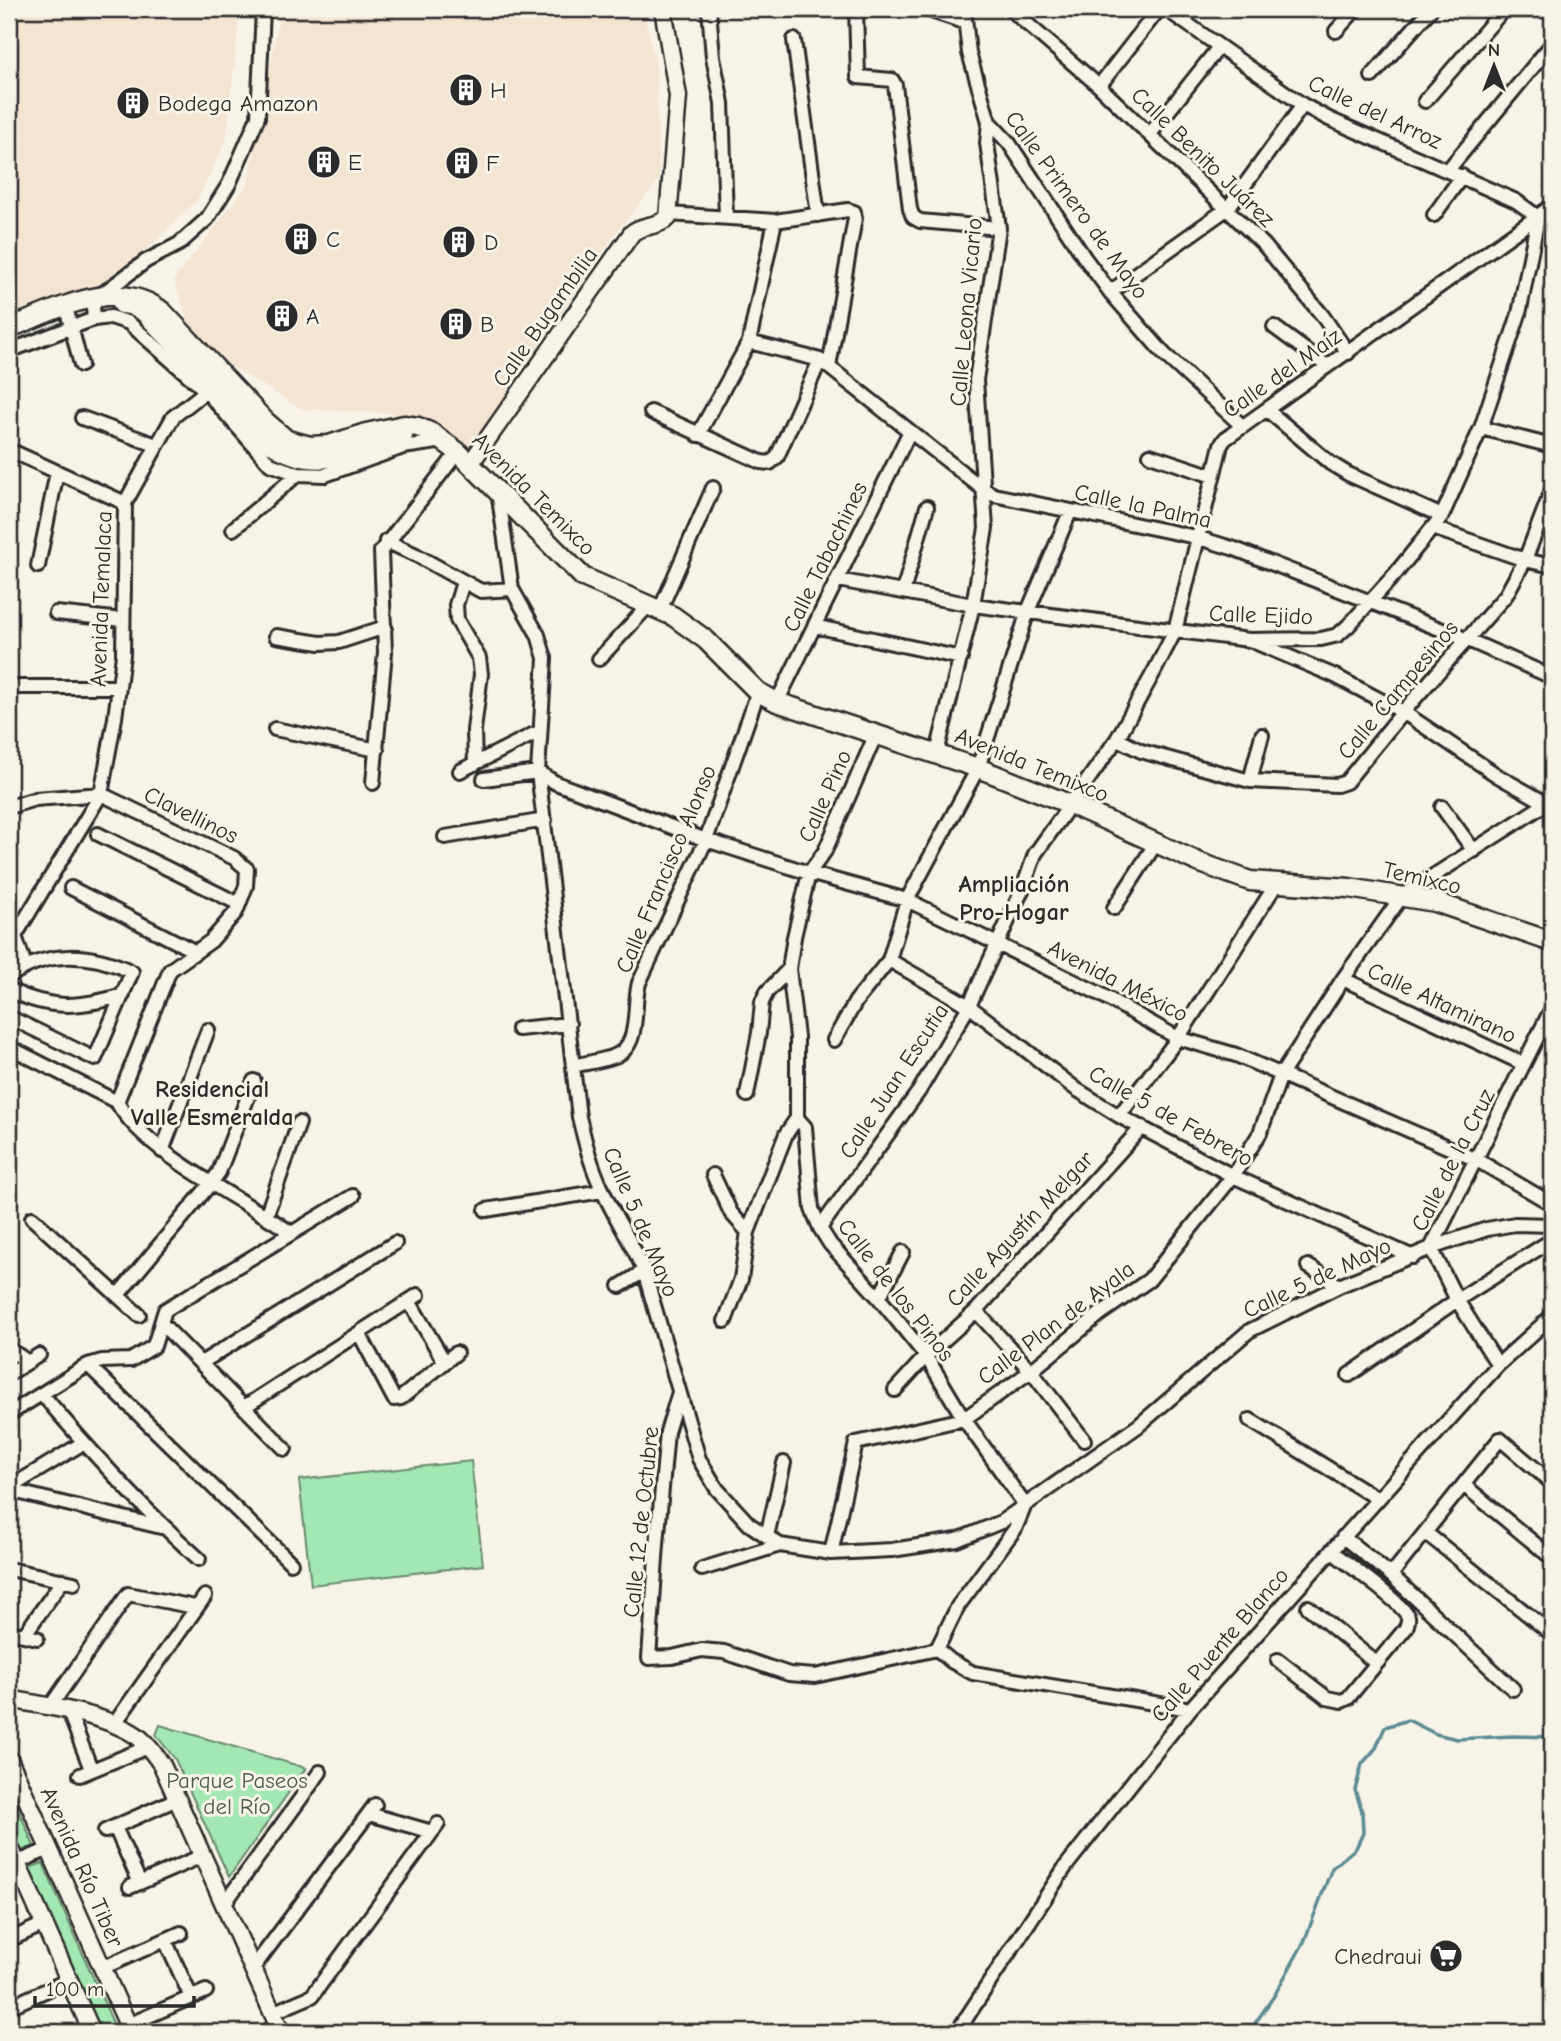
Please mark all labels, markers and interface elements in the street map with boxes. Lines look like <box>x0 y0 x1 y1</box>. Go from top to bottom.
north arrow <box>1460 32 1530 102</box>
text: N <box>1488 39 1500 61</box>
street label: Calle del Arroz <box>1304 69 1446 155</box>
building icon: H <box>447 71 485 109</box>
place label: H <box>490 77 507 104</box>
street label: Calle Benito Juárez <box>1126 82 1280 232</box>
building icon: Bodega Amazon <box>114 84 152 122</box>
place label: Bodega Amazon <box>158 90 318 117</box>
street label: Calle Primero de Mayo <box>1000 106 1154 304</box>
building icon: E <box>305 143 343 181</box>
building icon: F <box>443 144 481 182</box>
place label: E <box>348 149 362 176</box>
place label: F <box>486 150 500 177</box>
street label: Calle Leona Vicario <box>944 217 988 407</box>
building icon: C <box>282 220 320 258</box>
building icon: D <box>440 223 478 261</box>
place label: C <box>326 226 340 253</box>
place label: D <box>484 229 498 256</box>
street label: Calle Bugambilia <box>487 242 603 392</box>
building icon: A <box>263 297 301 335</box>
place label: A <box>306 303 319 330</box>
building icon: B <box>437 305 475 343</box>
place label: B <box>480 310 494 338</box>
street label: Calle del Maíz <box>1218 322 1346 424</box>
street label: Avenida Temixco <box>467 427 601 561</box>
street label: Calle Tabachines <box>777 478 873 636</box>
street label: Calle la Palma <box>1072 478 1214 534</box>
street label: Avenida Temalaca <box>84 510 118 688</box>
street label: Calle Ejido <box>1208 600 1314 630</box>
street label: Calle Campesinos <box>1332 615 1464 765</box>
street label: Avenida Temixco <box>951 722 1113 808</box>
street label: Calle Pino <box>793 746 857 846</box>
street label: Calle Francisco Alonso <box>610 761 722 977</box>
street label: Clavellinos <box>140 781 242 849</box>
street label: Temixco <box>1380 856 1464 900</box>
district label: Ampliación Pro-Hogar <box>958 870 1070 926</box>
street label: Avenida México <box>1043 934 1193 1028</box>
street label: Calle Altamirano <box>1363 957 1521 1049</box>
street label: Calle Juan Escutia <box>834 998 954 1164</box>
street label: Calle 5 de Febrero <box>1084 1060 1258 1172</box>
district label: Residencial Valle Esmeralda <box>131 1075 293 1131</box>
street label: Calle de la Cruz <box>1406 1084 1500 1236</box>
street label: Calle 5 de Mayo <box>597 1143 685 1301</box>
street label: Calle Agustín Melgar <box>941 1145 1100 1313</box>
street label: Calle de los Pinos <box>832 1213 960 1367</box>
street label: Calle 5 de Mayo <box>1239 1232 1395 1324</box>
street label: Calle Plan de Ayala <box>972 1255 1140 1391</box>
street label: Calle 12 de Octubre <box>618 1425 664 1619</box>
street label: Calle Puente Blanco <box>1145 1562 1295 1728</box>
park label: Parque Paseos del Río <box>166 1767 308 1820</box>
street label: Avenida Río Tiber <box>35 1783 130 1952</box>
supermarket icon: Chedraui <box>1427 1937 1465 1975</box>
place label: Chedraui <box>1334 1943 1422 1970</box>
scale bar <box>35 1964 194 2008</box>
text: 100 m <box>46 1977 104 2001</box>

